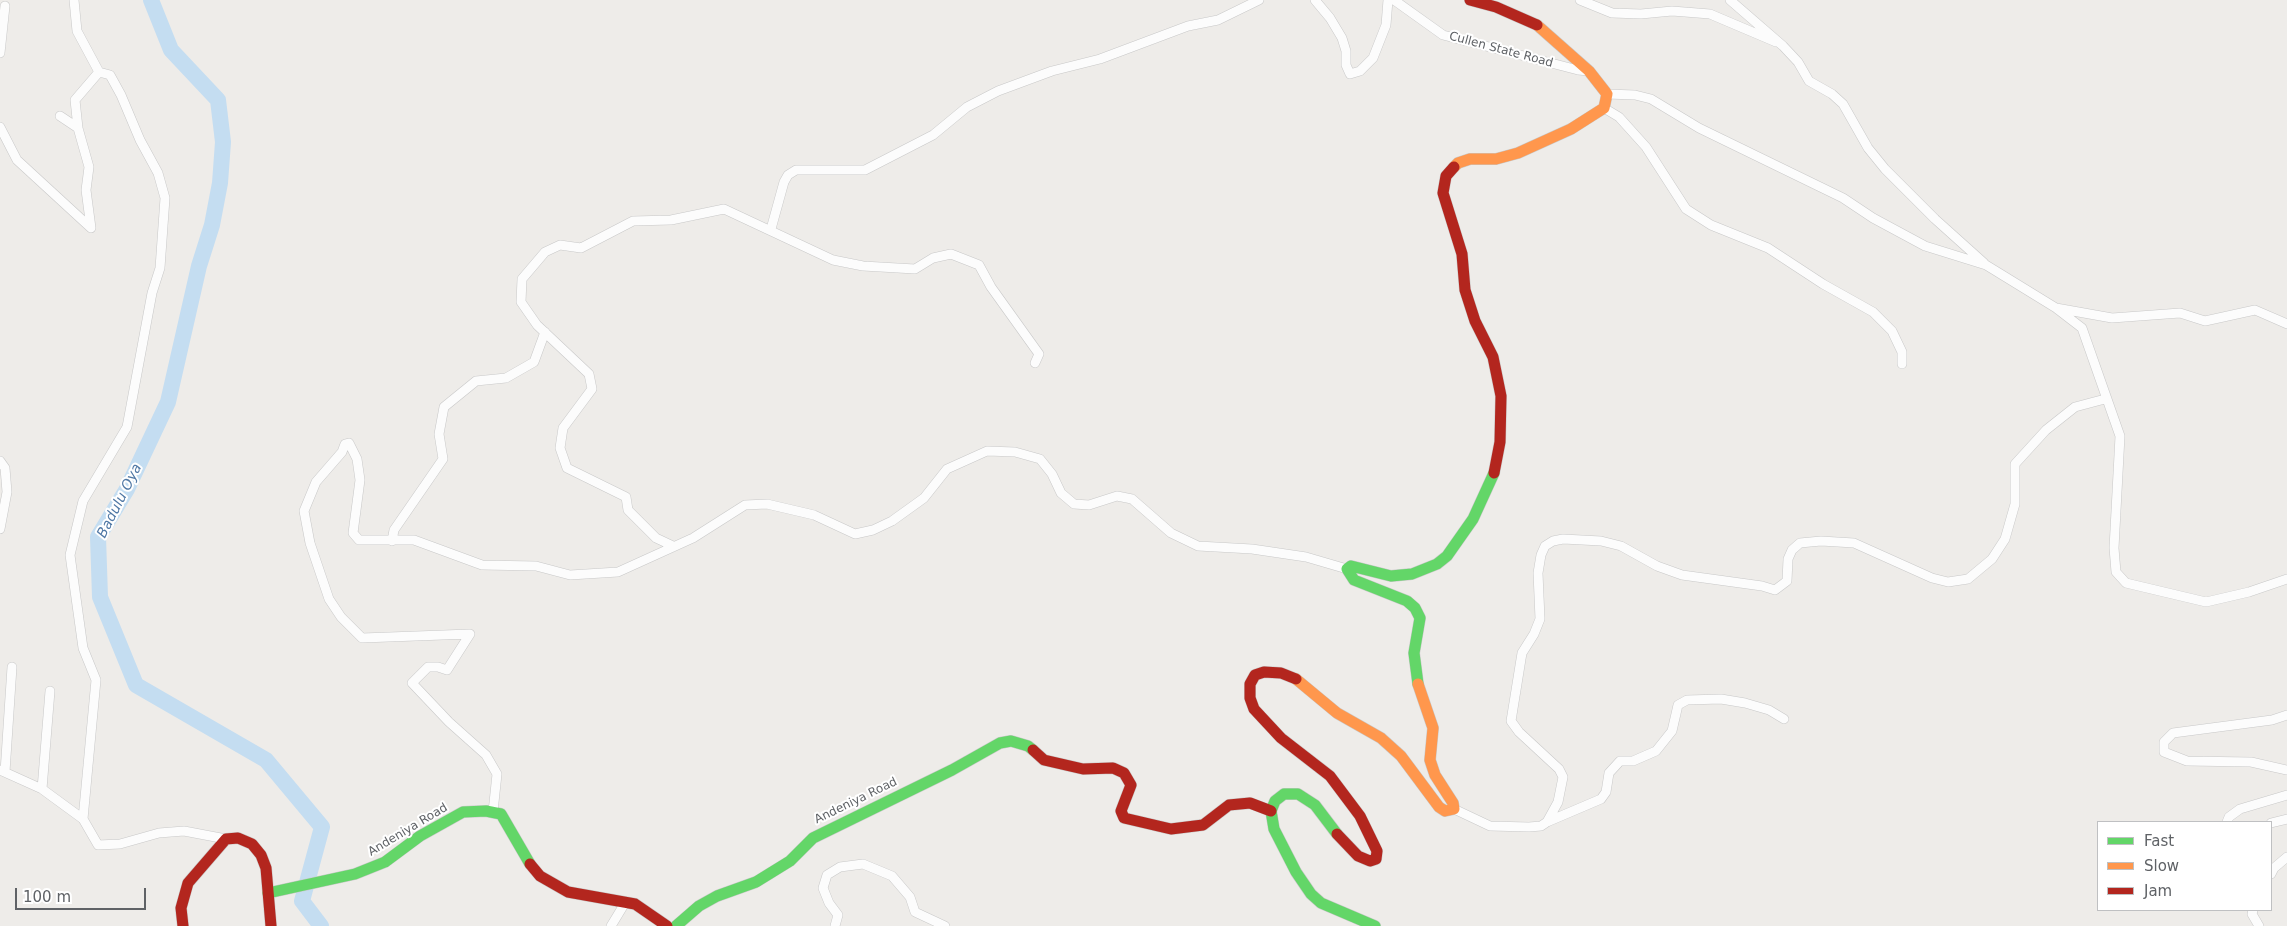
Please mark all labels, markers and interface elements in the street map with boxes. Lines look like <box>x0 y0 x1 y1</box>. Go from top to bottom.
street label: Cullen State Road <box>1447 29 1555 71</box>
water label: Badulu Oya <box>94 461 146 541</box>
street label: Andeniya Road <box>812 775 900 827</box>
street label: Andeniya Road <box>366 801 450 859</box>
legend <box>2097 821 2272 911</box>
text: Fast <box>2144 832 2174 850</box>
text: Slow <box>2144 857 2179 875</box>
scale bar <box>18 878 149 910</box>
text: Jam <box>2144 882 2172 900</box>
text: 100 m <box>23 888 71 906</box>

